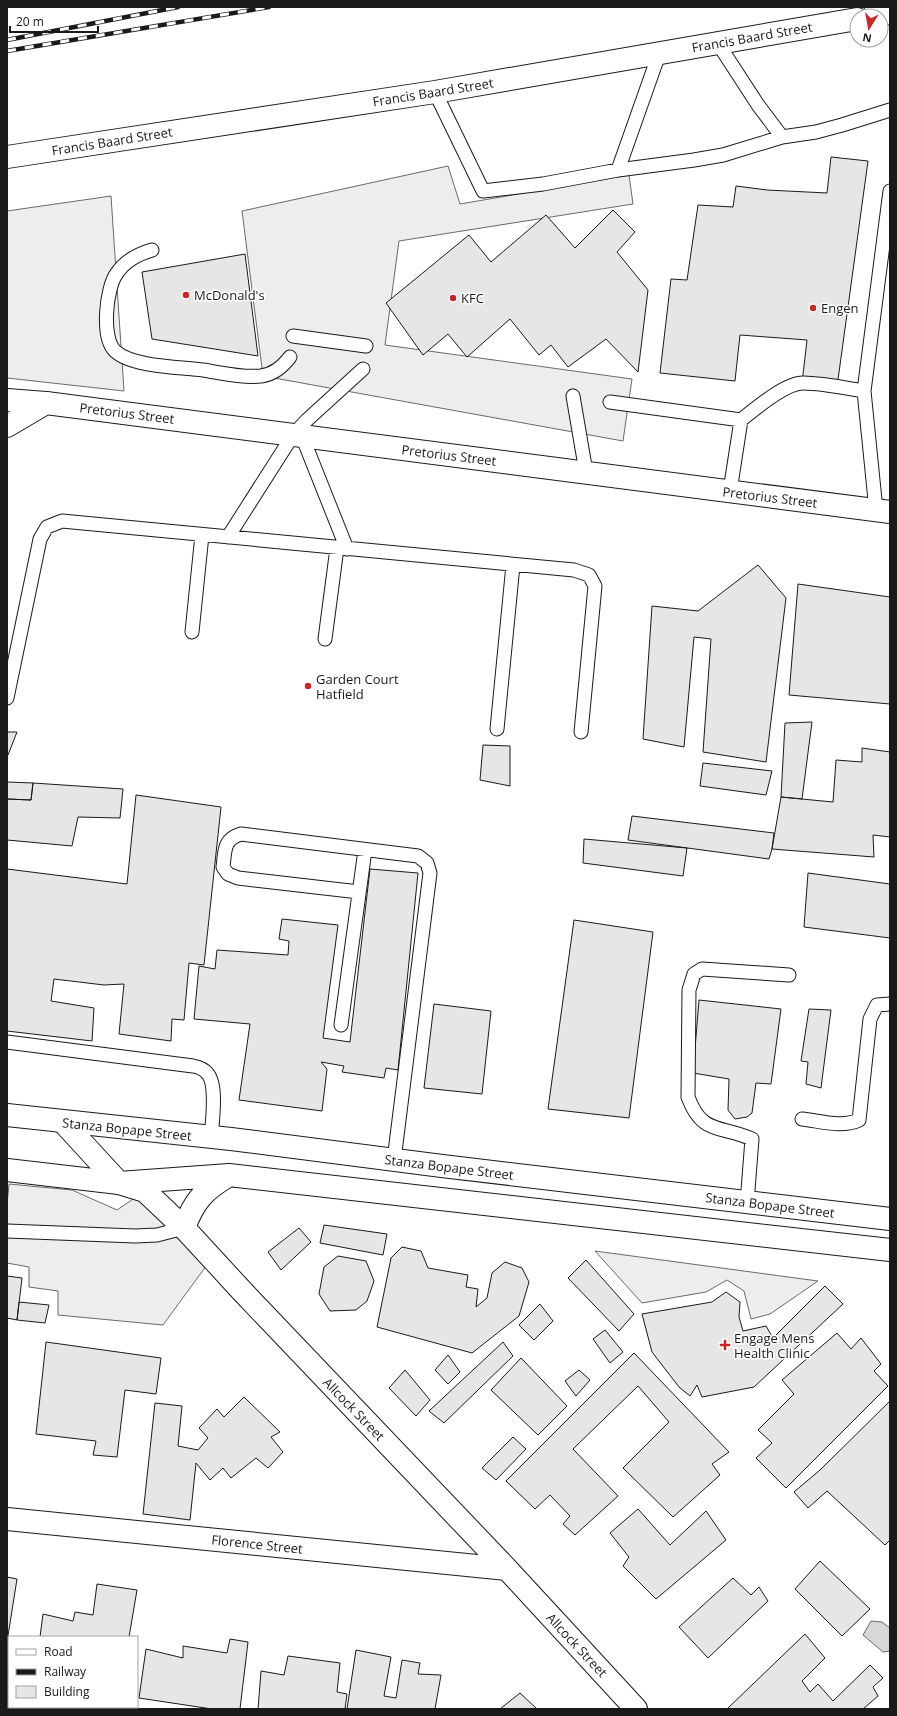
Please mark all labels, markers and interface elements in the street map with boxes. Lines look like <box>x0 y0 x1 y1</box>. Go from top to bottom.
scale bar <box>10 8 98 34</box>
north arrow <box>849 8 889 48</box>
text: 20 m <box>16 13 44 30</box>
street label: Francis Baard Street <box>690 17 814 56</box>
text: N <box>861 30 873 47</box>
street label: Francis Baard Street <box>371 74 495 110</box>
street label: Francis Baard Street <box>50 123 174 159</box>
place label: McDonald's <box>194 286 265 304</box>
place label: KFC <box>461 289 484 307</box>
marker: McDonald's <box>181 290 191 300</box>
marker: KFC <box>448 293 458 303</box>
place label: Engen <box>821 299 859 317</box>
marker: Engen <box>808 303 818 313</box>
street label: Pretorius Street <box>79 398 176 428</box>
street label: Pretorius Street <box>401 440 498 470</box>
street label: Pretorius Street <box>722 482 819 512</box>
place label: Garden Court Hatfield <box>316 670 399 703</box>
marker: Garden Court Hatfield <box>303 681 313 691</box>
street label: Stanza Bopape Street <box>61 1113 193 1145</box>
street label: Stanza Bopape Street <box>383 1150 515 1184</box>
street label: Stanza Bopape Street <box>704 1188 836 1222</box>
place label: Engage Mens Health Clinic <box>734 1329 814 1362</box>
marker: Engage Mens Health Clinic <box>719 1339 731 1351</box>
street label: Allcock Street <box>319 1373 389 1445</box>
street label: Florence Street <box>211 1530 304 1558</box>
street label: Allcock Street <box>543 1609 612 1681</box>
legend <box>8 1636 138 1708</box>
text: Road <box>44 1643 73 1660</box>
text: Railway <box>44 1663 87 1680</box>
text: Building <box>44 1683 90 1700</box>

